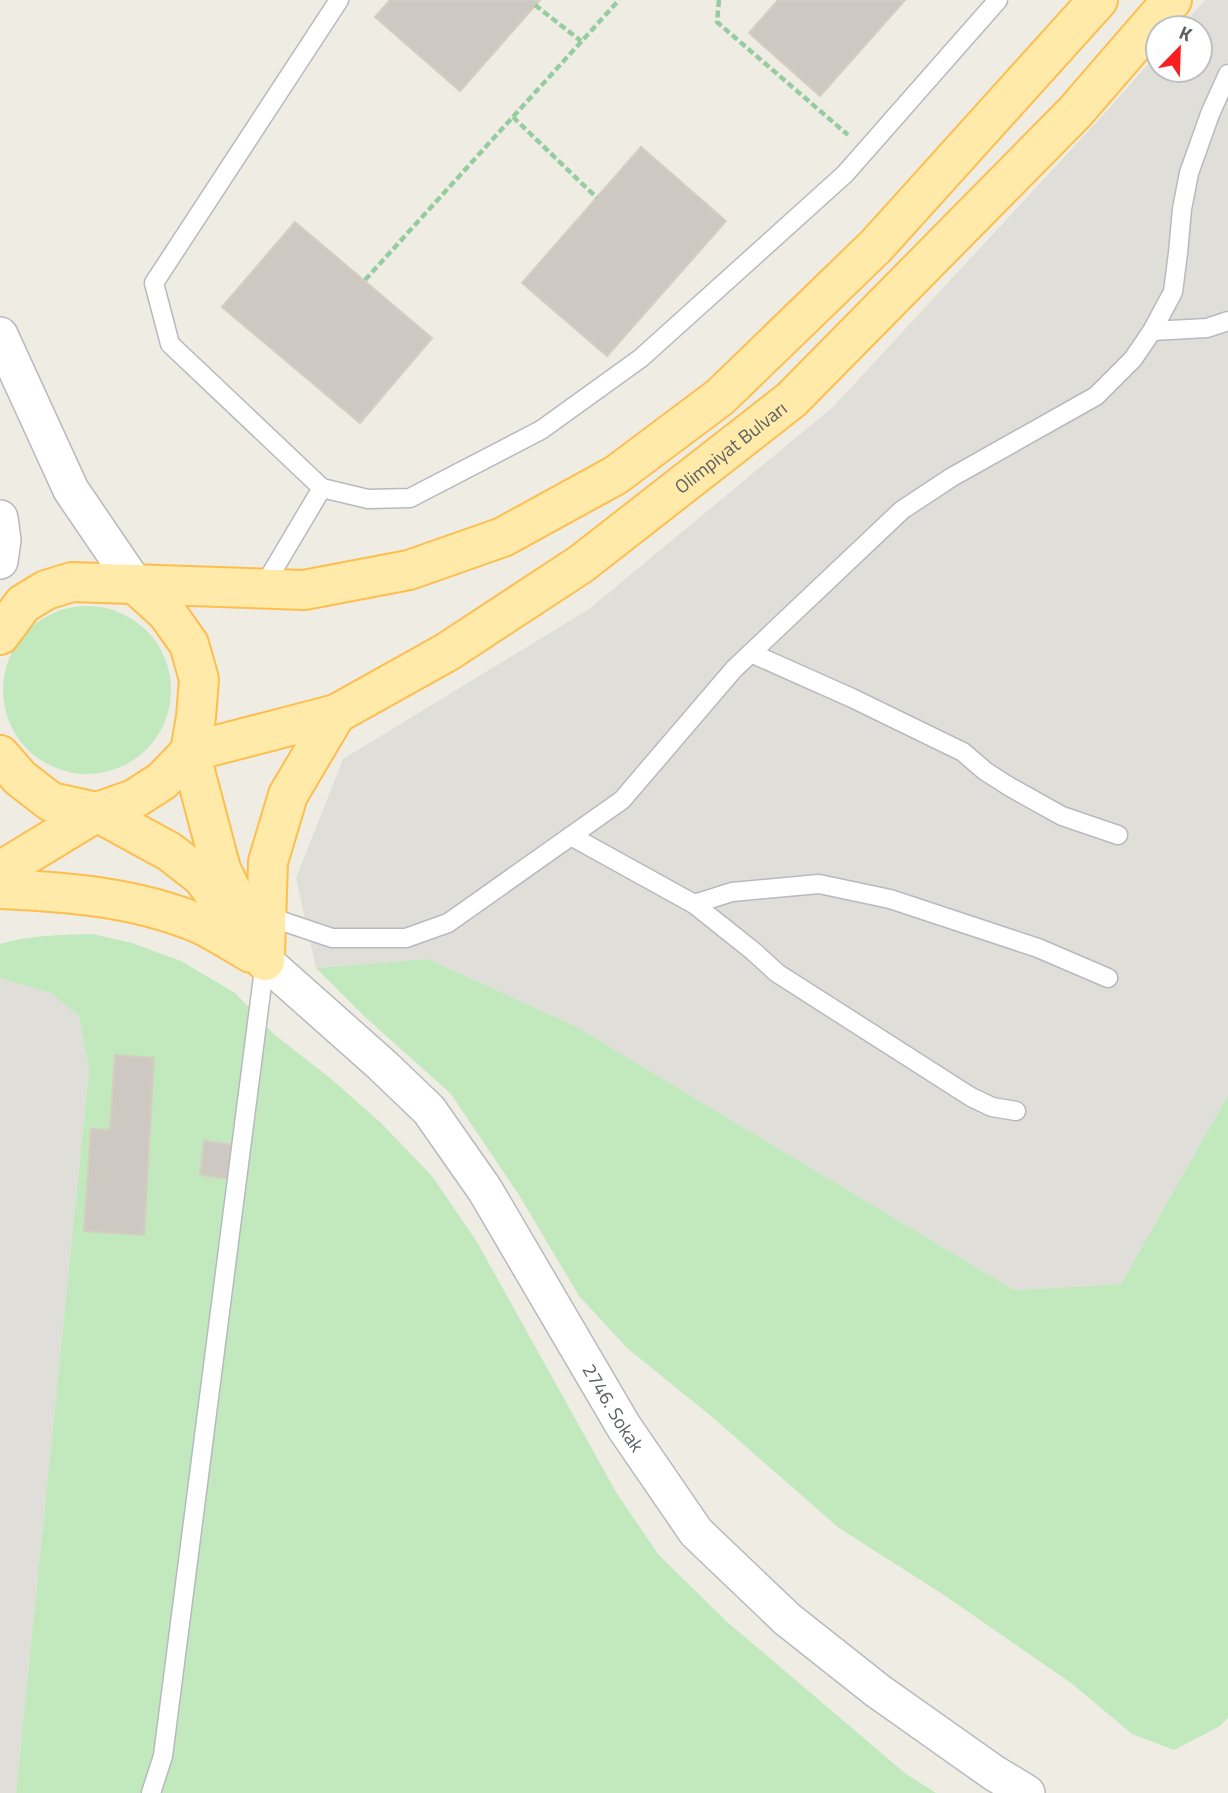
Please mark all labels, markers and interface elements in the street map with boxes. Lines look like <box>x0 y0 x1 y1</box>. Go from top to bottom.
north arrow <box>1144 14 1214 84</box>
text: K <box>1175 17 1197 48</box>
street label: Olimpiyat Bulvarı <box>668 394 793 500</box>
street label: 2746. Sokak <box>576 1358 652 1458</box>

